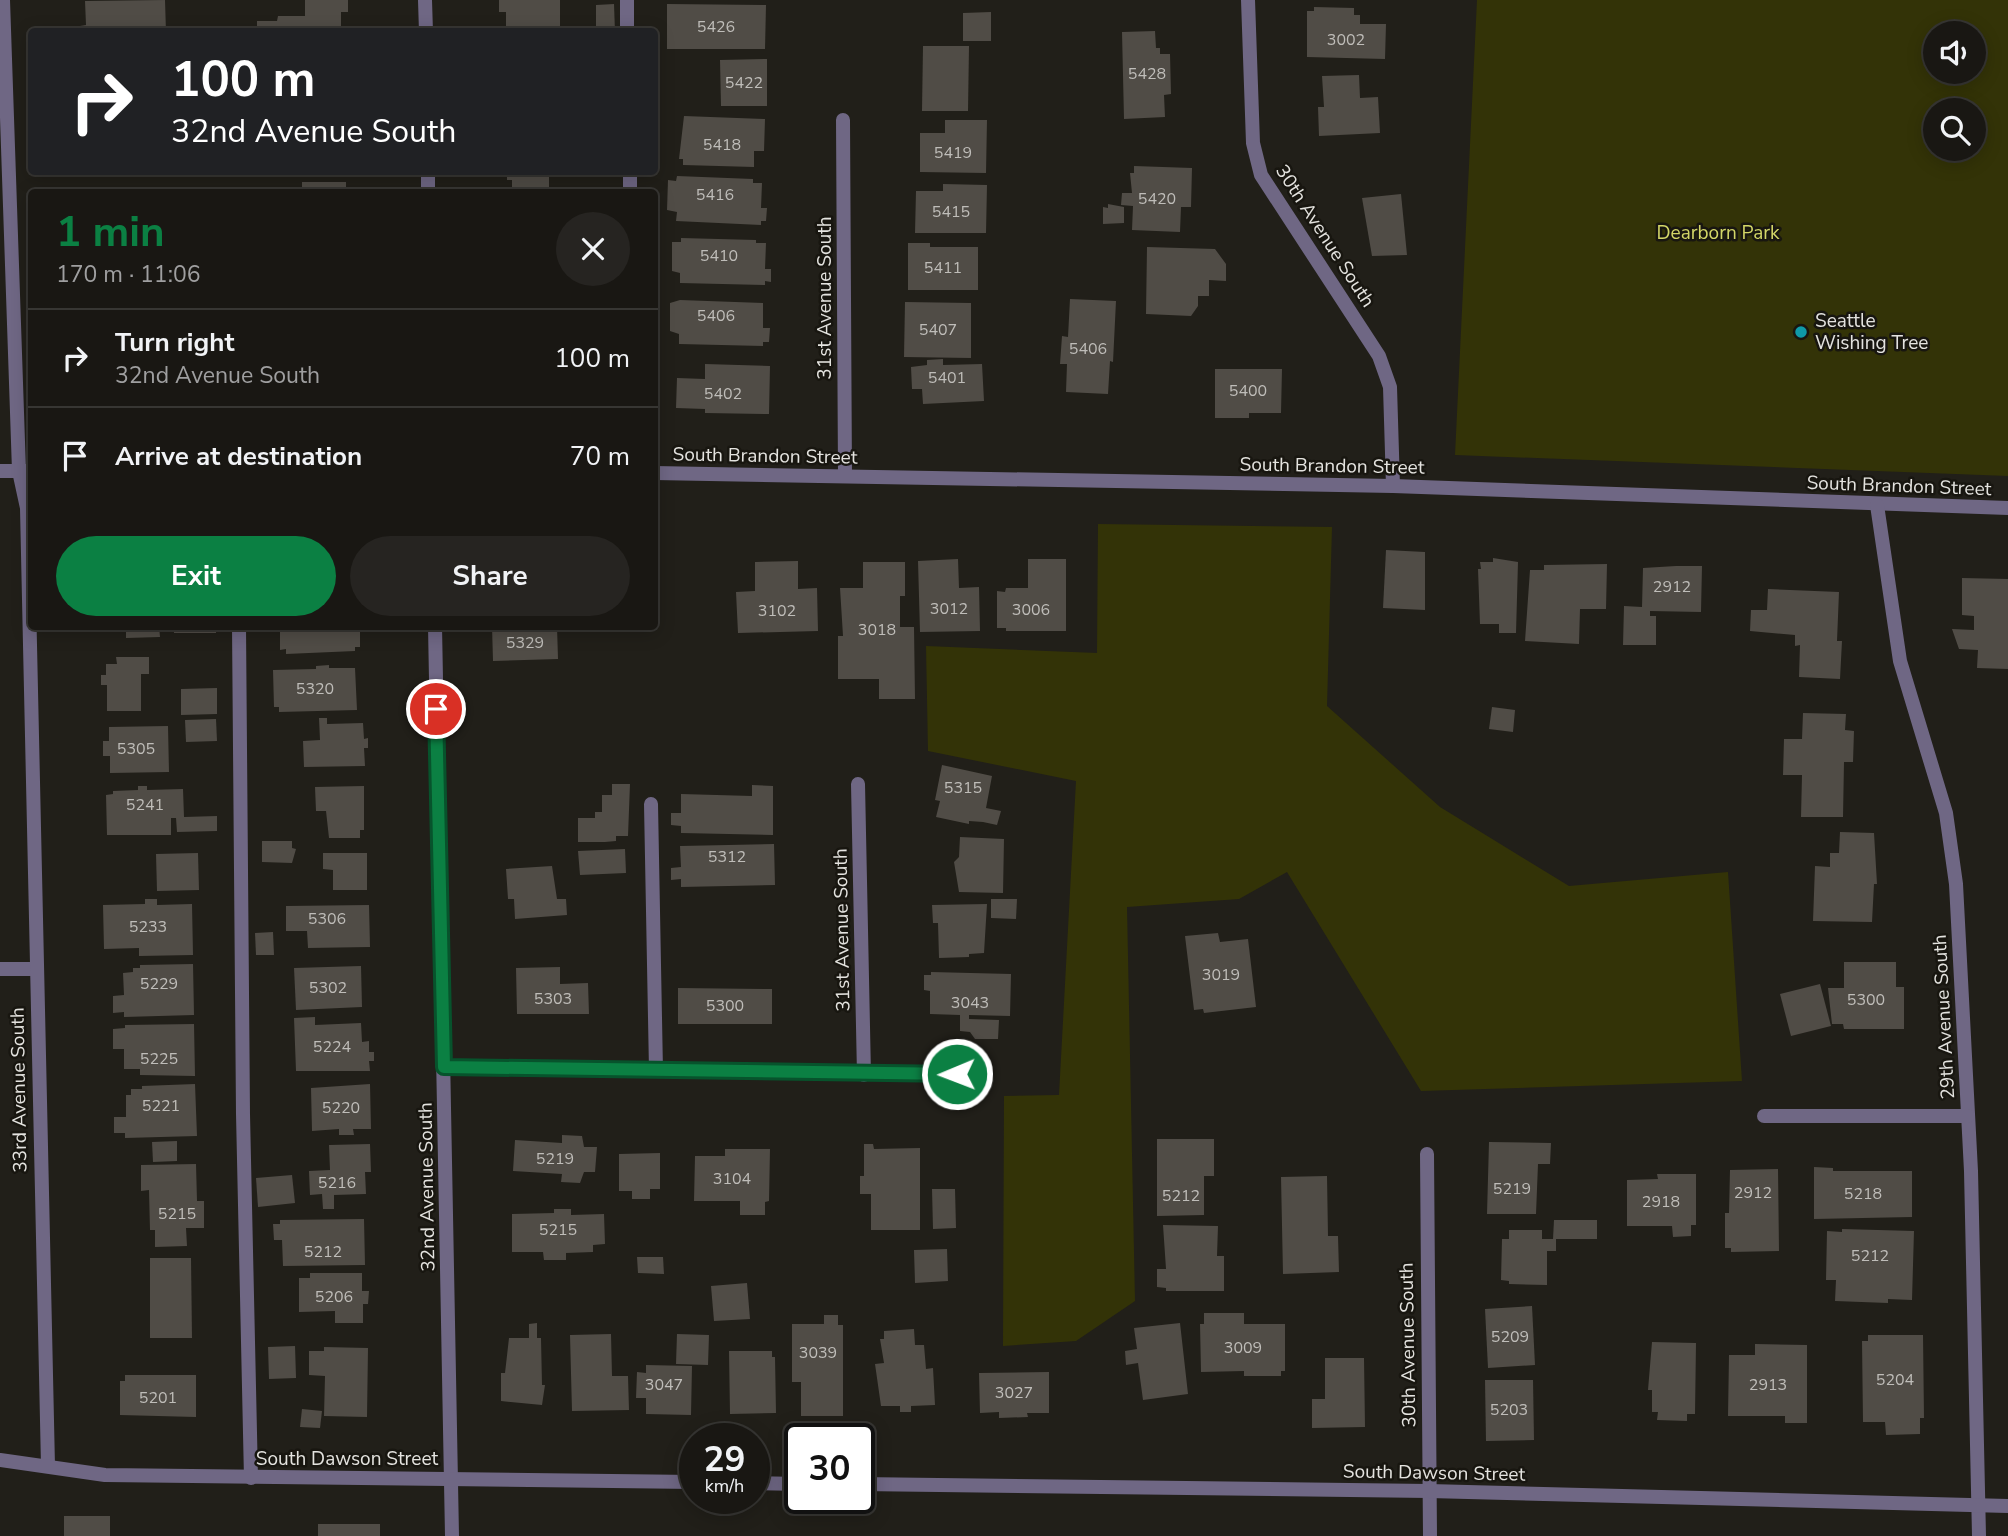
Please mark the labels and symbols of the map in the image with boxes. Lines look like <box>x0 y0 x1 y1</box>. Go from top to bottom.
house number: 5426 <box>697 16 735 38</box>
house number: 3002 <box>1327 29 1365 51</box>
house number: 5428 <box>1128 63 1166 85</box>
house number: 5422 <box>725 72 763 94</box>
house number: 5418 <box>703 134 741 156</box>
house number: 5419 <box>934 142 972 164</box>
street label: 30th Avenue South <box>1269 160 1381 312</box>
house number: 5416 <box>696 184 734 206</box>
house number: 5420 <box>1138 188 1176 210</box>
house number: 5415 <box>932 201 970 223</box>
street label: 31st Avenue South <box>812 216 838 380</box>
park label: Dearborn Park <box>1656 220 1780 246</box>
house number: 5410 <box>700 245 738 267</box>
house number: 5411 <box>924 257 962 279</box>
house number: 5406 <box>697 305 735 327</box>
place label: Seattle Wishing Tree <box>1815 308 1928 356</box>
house number: 5407 <box>919 319 957 341</box>
marker: Seattle Wishing Tree <box>1793 324 1809 340</box>
house number: 5406 <box>1069 338 1107 360</box>
house number: 5401 <box>928 367 966 389</box>
house number: 5400 <box>1229 380 1267 402</box>
house number: 5402 <box>704 383 742 405</box>
street label: South Brandon Street <box>672 441 858 471</box>
street label: South Brandon Street <box>1239 451 1425 481</box>
street label: South Brandon Street <box>1806 470 1992 502</box>
house number: 2912 <box>1653 576 1691 598</box>
house number: 3012 <box>930 598 968 620</box>
house number: 3006 <box>1012 599 1050 621</box>
house number: 3102 <box>758 600 796 622</box>
house number: 3018 <box>858 619 896 641</box>
house number: 5329 <box>506 632 544 654</box>
house number: 5320 <box>296 678 334 700</box>
pin <box>406 679 466 739</box>
house number: 5305 <box>117 738 155 760</box>
house number: 5315 <box>944 777 982 799</box>
house number: 5241 <box>126 794 164 816</box>
house number: 5312 <box>708 846 746 868</box>
street label: 31st Avenue South <box>828 848 856 1012</box>
house number: 5306 <box>308 908 346 930</box>
house number: 5233 <box>129 916 167 938</box>
street label: 29th Avenue South <box>1927 934 1961 1100</box>
house number: 3019 <box>1202 964 1240 986</box>
house number: 5229 <box>140 973 178 995</box>
house number: 5302 <box>309 977 347 999</box>
house number: 5303 <box>534 988 572 1010</box>
house number: 5300 <box>1847 989 1885 1011</box>
house number: 3043 <box>951 992 989 1014</box>
house number: 5300 <box>706 995 744 1017</box>
street label: 33rd Avenue South <box>5 1007 33 1173</box>
house number: 5224 <box>313 1036 352 1058</box>
position arrow <box>920 1037 994 1111</box>
house number: 5225 <box>140 1048 178 1070</box>
house number: 5221 <box>142 1095 180 1117</box>
house number: 5220 <box>322 1097 360 1119</box>
street label: 32nd Avenue South <box>413 1102 441 1272</box>
house number: 5219 <box>536 1148 574 1170</box>
house number: 3104 <box>713 1168 752 1190</box>
house number: 5216 <box>318 1172 356 1194</box>
house number: 5219 <box>1493 1178 1531 1200</box>
house number: 2912 <box>1734 1182 1772 1204</box>
house number: 5218 <box>1844 1183 1882 1205</box>
house number: 5212 <box>1162 1185 1200 1207</box>
house number: 2918 <box>1642 1191 1680 1213</box>
house number: 5215 <box>158 1203 196 1225</box>
house number: 5215 <box>539 1219 577 1241</box>
house number: 5212 <box>304 1241 342 1263</box>
house number: 5212 <box>1851 1245 1889 1267</box>
street label: 30th Avenue South <box>1394 1262 1422 1428</box>
house number: 5206 <box>315 1286 353 1308</box>
house number: 5209 <box>1491 1326 1529 1348</box>
house number: 3009 <box>1224 1337 1262 1359</box>
house number: 3039 <box>799 1342 837 1364</box>
house number: 5204 <box>1876 1369 1915 1391</box>
house number: 3047 <box>645 1374 683 1396</box>
house number: 2913 <box>1749 1374 1787 1396</box>
house number: 3027 <box>995 1382 1033 1404</box>
house number: 5201 <box>139 1387 177 1409</box>
house number: 5203 <box>1490 1399 1528 1421</box>
speed limit sign: 30 <box>784 1423 875 1514</box>
street label: South Dawson Street <box>256 1446 439 1472</box>
street label: South Dawson Street <box>1343 1458 1526 1488</box>

